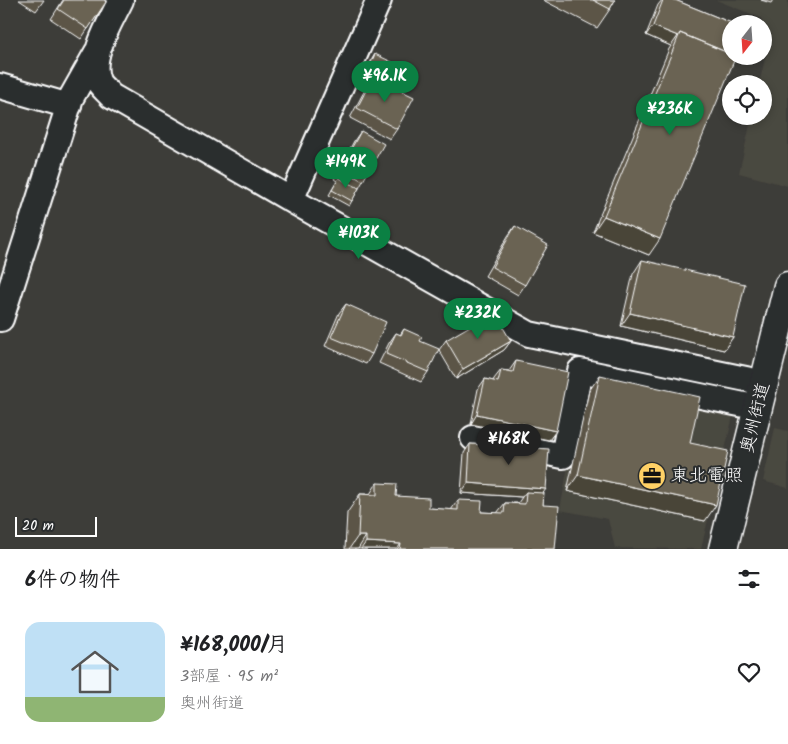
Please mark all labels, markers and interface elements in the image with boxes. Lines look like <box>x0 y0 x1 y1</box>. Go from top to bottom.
north arrow <box>722 15 772 65</box>
map controls <box>722 15 772 125</box>
pin: ¥96.1K <box>344 61 426 103</box>
text: ¥96.1K <box>363 64 407 89</box>
button: locate <box>722 75 772 125</box>
pin: ¥236K <box>635 94 705 136</box>
text: ¥236K <box>647 97 693 122</box>
pin: ¥149K <box>311 146 381 189</box>
text: ¥149K <box>325 150 367 175</box>
pin: ¥103K <box>324 218 394 260</box>
text: ¥103K <box>338 221 380 246</box>
pin: ¥232K <box>443 298 513 340</box>
text: ¥232K <box>455 301 501 326</box>
street label: 奥州街道 <box>733 380 779 456</box>
pin: ¥168K <box>474 424 544 466</box>
text: ¥168K <box>488 427 530 452</box>
office icon: 東北電照 <box>637 461 667 491</box>
place label: 東北電照 <box>671 462 743 491</box>
scale bar <box>15 514 98 537</box>
text: 20 m <box>22 515 54 537</box>
text: 6件の物件 <box>25 564 120 597</box>
icon: filters <box>735 565 763 593</box>
text: ¥168,000/月 <box>180 629 288 662</box>
icon: home <box>65 642 125 702</box>
icon: heart <box>735 658 763 686</box>
text: 3部屋 · 95 m² <box>180 664 278 689</box>
text: 奥州街道 <box>180 691 244 716</box>

